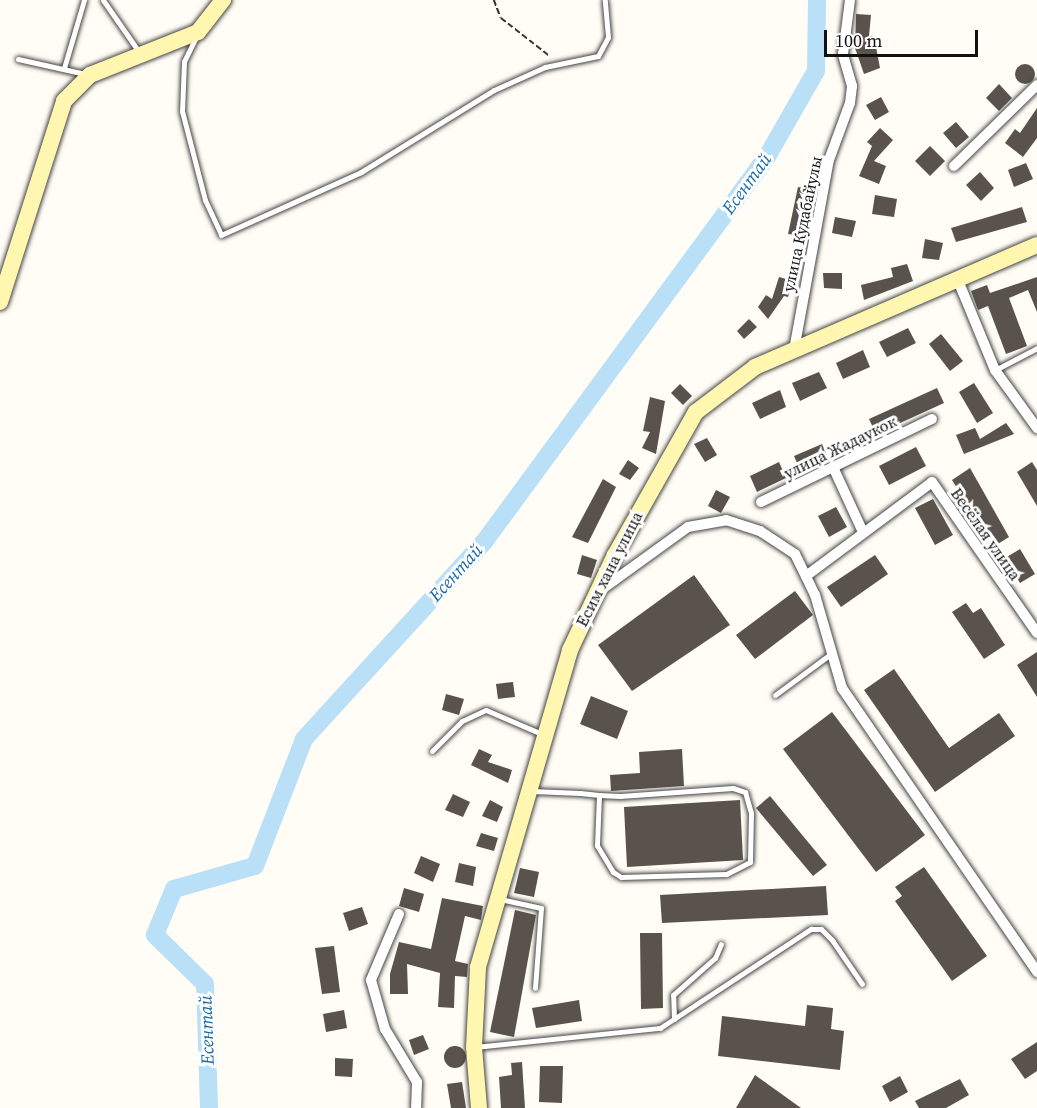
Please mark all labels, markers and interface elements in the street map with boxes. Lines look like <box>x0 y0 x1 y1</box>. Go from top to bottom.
scale bar <box>827 18 982 56</box>
text: 100 m <box>835 28 882 53</box>
water label: Есентай <box>718 149 776 219</box>
street label: улица Кудабайулы <box>778 154 826 294</box>
street label: улица Жадаукок <box>781 411 899 483</box>
street label: Весёлая улица <box>947 484 1025 584</box>
street label: Есим хана улица <box>572 508 646 630</box>
water label: Есентай <box>425 540 487 606</box>
water label: Есентай <box>195 995 219 1065</box>

